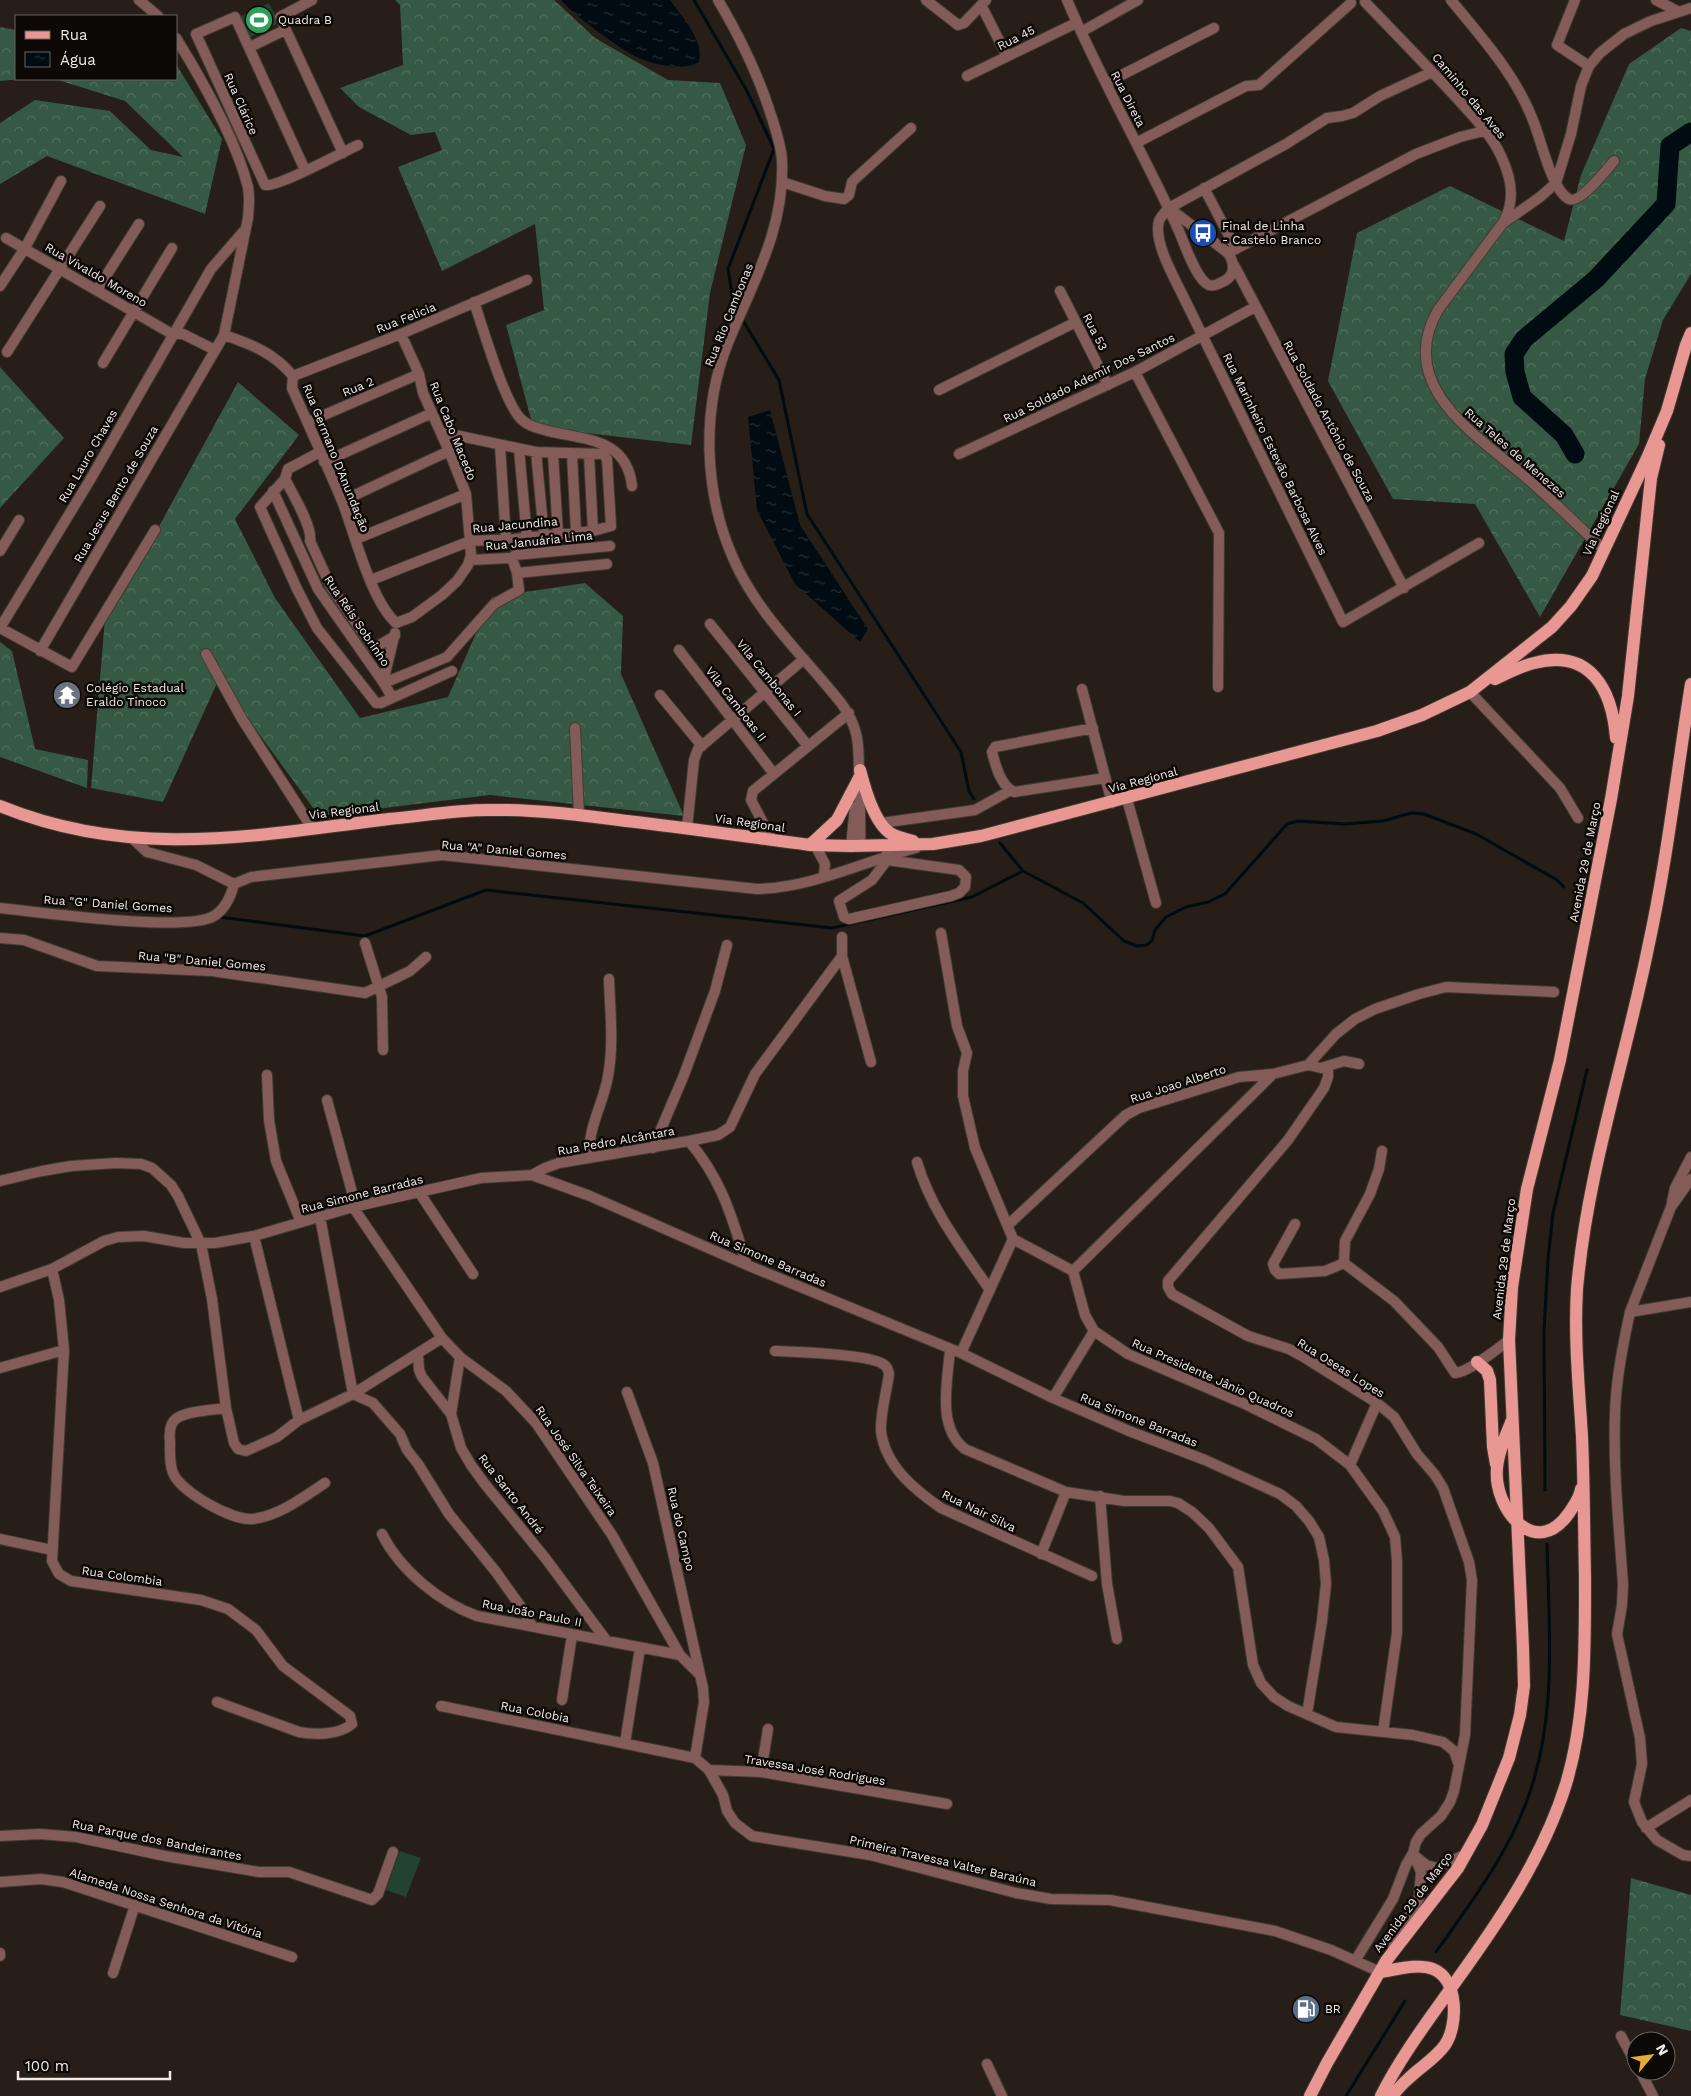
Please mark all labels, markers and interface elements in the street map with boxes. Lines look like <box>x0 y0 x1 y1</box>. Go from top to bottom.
sports icon: Quadra B <box>244 5 274 35</box>
place label: Quadra B <box>278 13 332 27</box>
legend <box>15 15 178 80</box>
street label: Rua 45 <box>995 23 1037 53</box>
text: Rua <box>60 26 88 44</box>
street label: Caminho das Aves <box>1429 50 1509 142</box>
text: Água <box>60 51 96 69</box>
street label: Rua Direta <box>1108 69 1148 129</box>
street label: Rua Clárice <box>221 71 261 137</box>
bus stop icon: Final de Linha - Castelo Branco <box>1188 218 1218 248</box>
place label: Final de Linha - Castelo Branco <box>1222 219 1321 247</box>
street label: Rua Vivaldo Moreno <box>43 240 149 310</box>
street label: Rua Rio Cambonas <box>702 261 756 369</box>
street label: Rua Felicia <box>374 300 438 336</box>
street label: Rua 53 <box>1080 311 1110 353</box>
street label: Rua Soldado Ademir Dos Santos <box>1001 330 1177 426</box>
street label: Rua Soldado Antônio de Souza <box>1280 338 1378 504</box>
street label: Rua Marinheiro Estevão Barbosa Alves <box>1220 351 1330 557</box>
street label: Rua 2 <box>340 374 376 400</box>
street label: Rua Cabo Macedo <box>427 380 479 482</box>
street label: Rua Germano D'Anundação <box>300 382 372 534</box>
street label: Rua Teles de Menezes <box>1462 405 1568 501</box>
street label: Rua Lauro Chaves <box>56 407 120 505</box>
street label: Rua Jesus Bento de Souza <box>71 423 161 565</box>
street label: Via Regional <box>1580 488 1622 558</box>
street label: Rua Jacundina <box>472 514 558 536</box>
street label: Rua Januária Lima <box>485 528 594 554</box>
street label: Rua Réis Sobrinho <box>321 573 393 669</box>
street label: Vila Cambonas I <box>734 637 804 719</box>
street label: Vila Camboas II <box>703 664 769 744</box>
temple icon: Colégio Estadual Eraldo Tinoco <box>52 680 82 710</box>
place label: Colégio Estadual Eraldo Tinoco <box>86 681 184 709</box>
street label: Via Regional <box>1107 764 1179 796</box>
street label: Via Regional <box>308 800 380 822</box>
street label: Avenida 29 de Março <box>1566 801 1604 923</box>
street label: Via Regional <box>714 811 786 835</box>
street label: Rua "A" Daniel Gomes <box>441 838 567 862</box>
street label: Rua "G" Daniel Gomes <box>43 893 173 915</box>
street label: Rua "B" Daniel Gomes <box>137 948 267 974</box>
street label: Rua Joao Alberto <box>1128 1062 1228 1106</box>
street label: Rua Pedro Alcântara <box>556 1124 676 1158</box>
street label: Rua Simone Barradas <box>299 1172 425 1216</box>
street label: Avenida 29 de Março <box>1490 1198 1518 1320</box>
street label: Rua Simone Barradas <box>708 1228 828 1290</box>
street label: Rua Oseas Lopes <box>1295 1335 1387 1401</box>
street label: Rua Presidente Jânio Quadros <box>1130 1336 1296 1420</box>
street label: Rua Simone Barradas <box>1078 1390 1200 1450</box>
street label: Rua José Silva Teixeira <box>533 1403 619 1519</box>
street label: Rua Santo André <box>475 1451 547 1537</box>
street label: Rua do Campo <box>665 1486 697 1572</box>
street label: Rua Nair Silva <box>940 1487 1018 1535</box>
street label: Rua Colombia <box>81 1563 163 1589</box>
street label: Rua João Paulo II <box>481 1596 583 1630</box>
street label: Rua Colobia <box>499 1698 571 1726</box>
street label: Travessa José Rodrigues <box>743 1752 887 1788</box>
street label: Rua Parque dos Bandeirantes <box>71 1817 243 1863</box>
street label: Primeira Travessa Valter Baraúna <box>848 1833 1038 1889</box>
street label: Avenida 29 de Março <box>1371 1849 1455 1955</box>
street label: Alameda Nossa Senhora da Vitória <box>68 1865 264 1941</box>
fuel station icon: BR <box>1291 1994 1321 2024</box>
place label: BR <box>1325 2002 1341 2016</box>
north arrow <box>1626 2031 1676 2081</box>
text: N <box>1653 2041 1672 2058</box>
scale bar <box>18 2048 170 2080</box>
text: 100 m <box>25 2057 69 2075</box>

